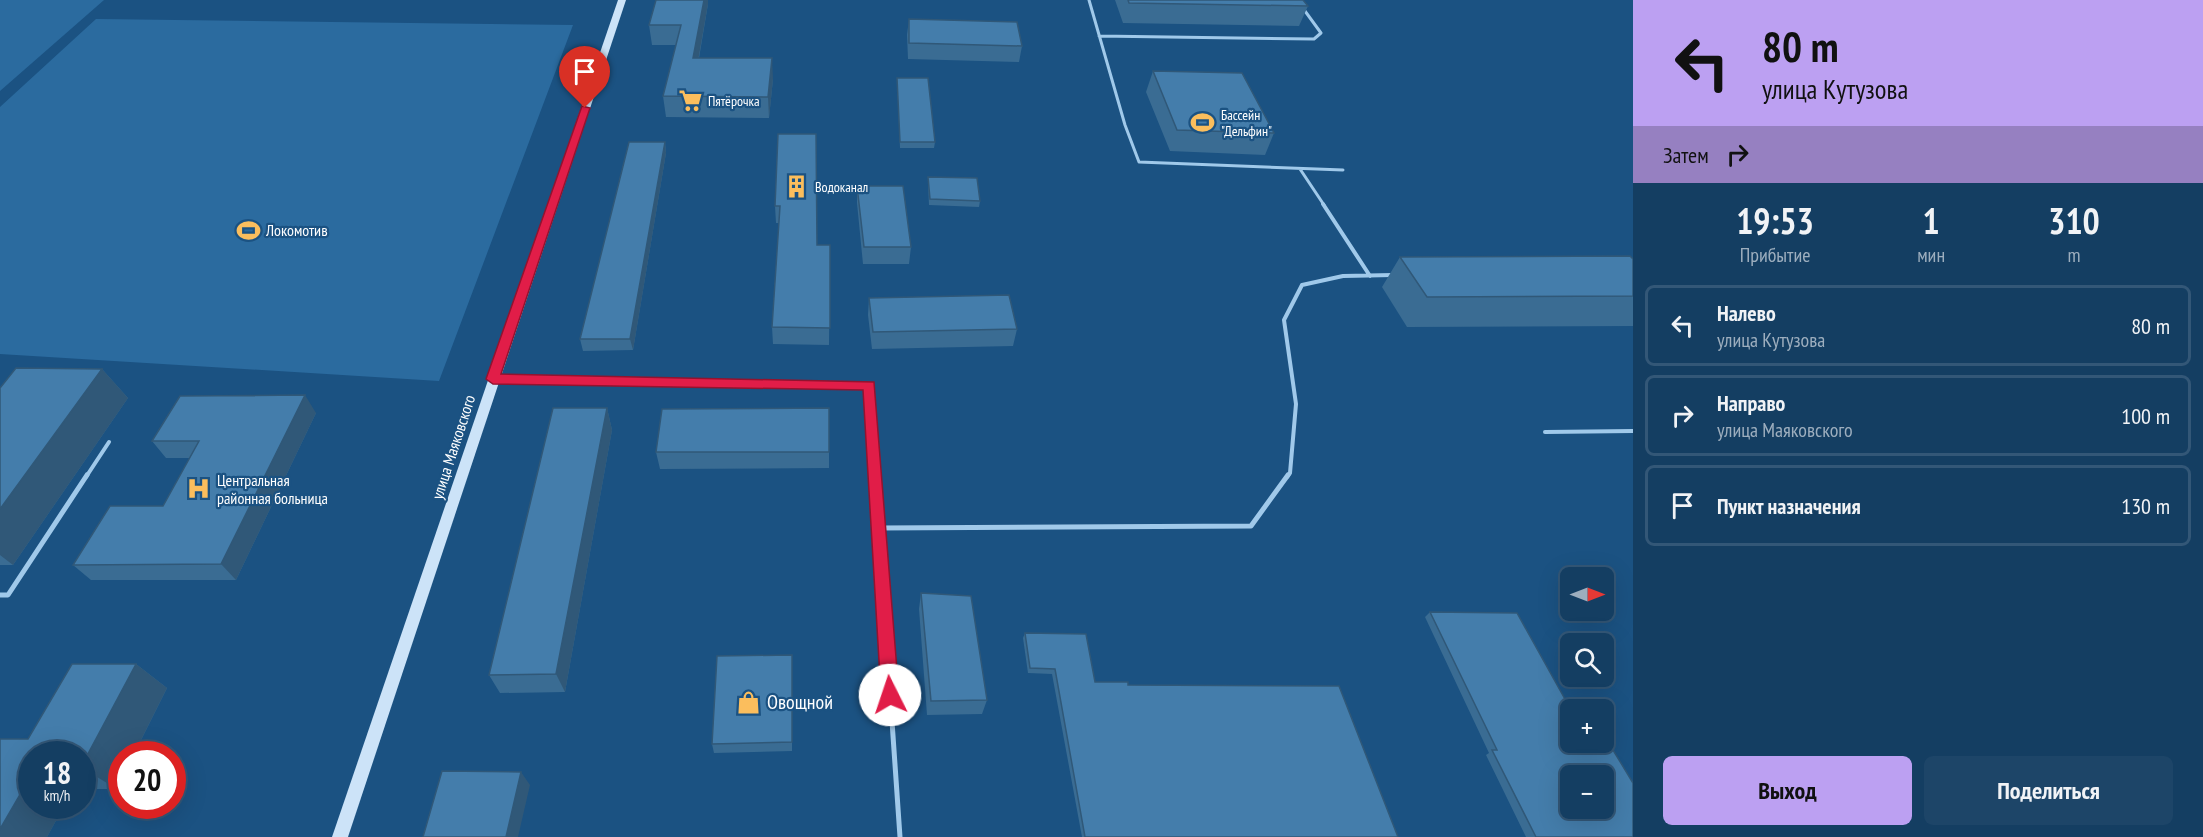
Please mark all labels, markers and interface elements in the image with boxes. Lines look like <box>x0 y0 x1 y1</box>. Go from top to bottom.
text: 80 m <box>1762 19 1839 74</box>
icon: left <box>1663 24 1741 102</box>
pin <box>559 46 610 108</box>
icon: arrive <box>568 55 601 88</box>
text: улица Кутузова <box>1762 72 1908 106</box>
supermarket icon: Пятёрочка <box>677 88 703 114</box>
place label: Пятёрочка <box>708 92 760 110</box>
place label: Бассейн "Дельфин" <box>1221 106 1272 140</box>
sports icon: Бассейн "Дельфин" <box>1190 110 1216 136</box>
icon: right <box>1721 138 1754 171</box>
text: Затем <box>1663 141 1709 169</box>
building icon: Водоканал <box>784 174 810 200</box>
place label: Водоканал <box>815 178 868 196</box>
text: 19:53 <box>1736 197 1814 244</box>
text: 1 <box>1923 197 1940 244</box>
text: 310 <box>2048 197 2100 244</box>
sports icon: Локомотив <box>235 217 261 243</box>
place label: Локомотив <box>265 220 328 240</box>
text: Прибытие <box>1740 242 1811 268</box>
text: мин <box>1917 242 1945 268</box>
text: m <box>2068 242 2081 268</box>
text: Налево <box>1717 299 1776 327</box>
icon: left <box>1666 309 1699 342</box>
text: 80 m <box>2131 312 2170 340</box>
text: улица Кутузова <box>1717 327 1825 353</box>
text: Направо <box>1717 389 1785 417</box>
street label: улица Маяковского <box>427 392 479 502</box>
icon: right <box>1666 399 1699 432</box>
text: 100 m <box>2121 402 2170 430</box>
text: улица Маяковского <box>1717 417 1853 443</box>
place label: Центральная районная больница <box>217 470 328 508</box>
hospital icon: Центральная районная больница <box>186 476 212 502</box>
icon: arrive <box>1666 489 1699 522</box>
text: Пункт назначения <box>1717 492 1861 520</box>
text: 130 m <box>2121 492 2170 520</box>
north arrow <box>1560 567 1614 621</box>
map controls <box>1560 567 1614 819</box>
button: search <box>1560 633 1614 687</box>
position arrow <box>858 663 922 727</box>
shop icon: Овощной <box>736 689 762 715</box>
place label: Овощной <box>767 689 833 715</box>
button: + <box>1560 699 1614 753</box>
speed limit sign: 20 <box>108 741 186 819</box>
text: 18 <box>43 753 71 792</box>
button: Выход <box>1663 756 1912 825</box>
button: Поделиться <box>1924 756 2173 825</box>
button: − <box>1560 765 1614 819</box>
text: km/h <box>44 786 70 805</box>

